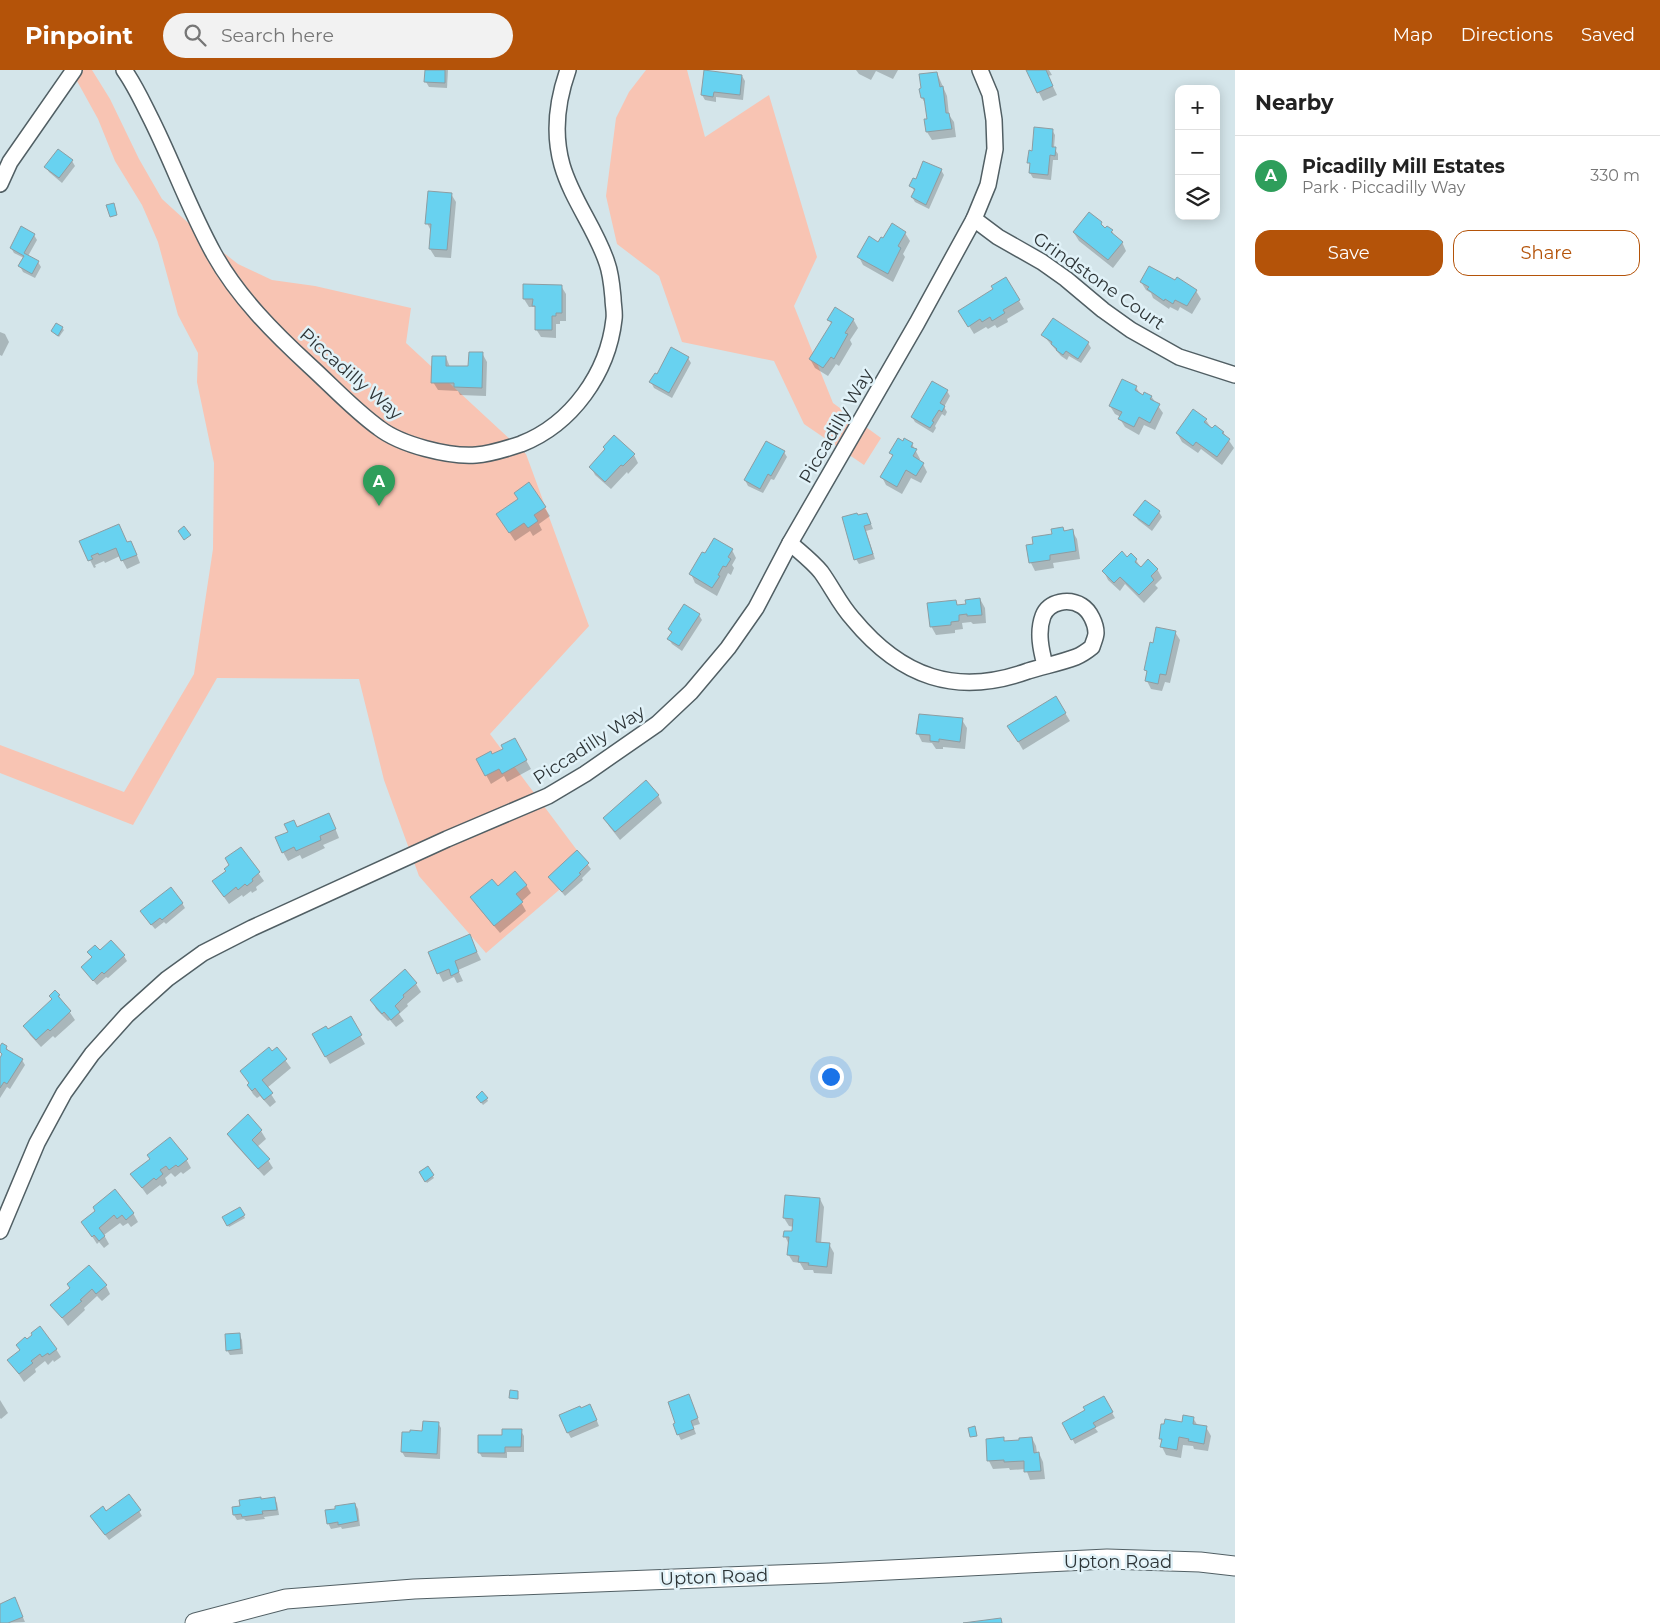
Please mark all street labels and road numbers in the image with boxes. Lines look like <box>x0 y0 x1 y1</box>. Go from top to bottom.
street label: Grindstone Court <box>1029 227 1169 335</box>
street label: Piccadilly Way <box>295 323 407 425</box>
street label: Piccadilly Way <box>794 365 878 487</box>
street label: Piccadilly Way <box>529 701 649 789</box>
street label: Upton Road <box>1064 1551 1172 1573</box>
street label: Upton Road <box>659 1564 769 1590</box>

